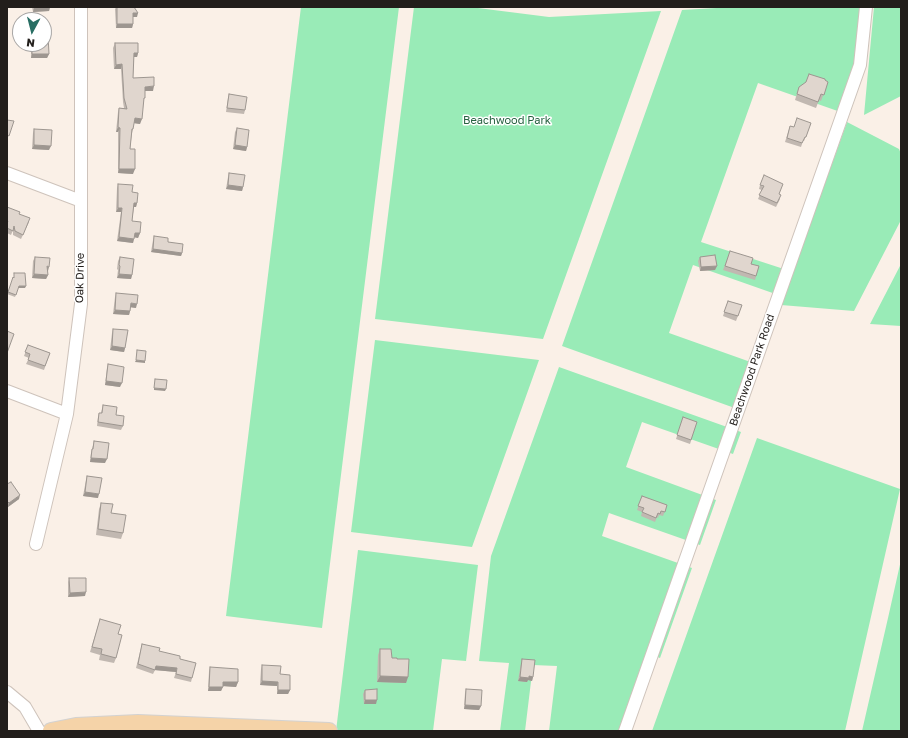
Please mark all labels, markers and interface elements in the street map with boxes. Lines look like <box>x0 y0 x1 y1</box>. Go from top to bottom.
north arrow <box>12 12 52 52</box>
text: N <box>26 36 36 50</box>
park label: Beachwood Park <box>463 114 551 128</box>
street label: Oak Drive <box>73 253 87 303</box>
street label: Beachwood Park Road <box>727 312 777 428</box>

